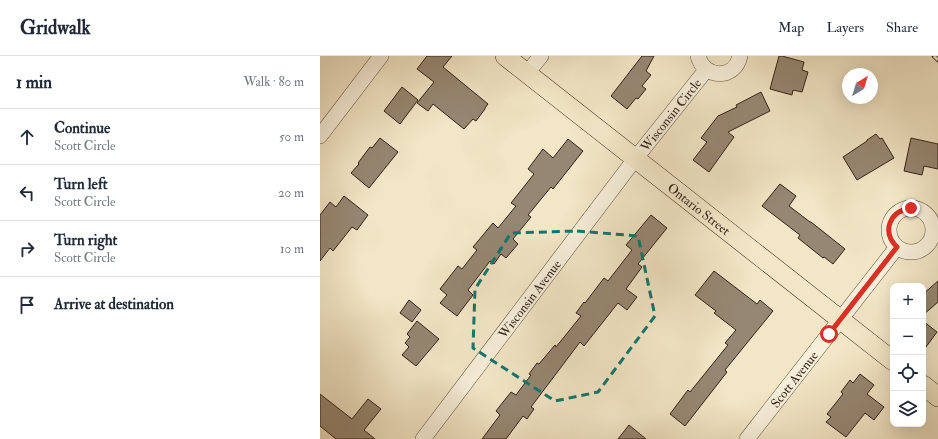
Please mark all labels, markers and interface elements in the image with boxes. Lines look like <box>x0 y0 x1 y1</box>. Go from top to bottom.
text: Gridwalk <box>20 16 91 40</box>
text: Map <box>778 19 804 36</box>
text: Layers <box>826 19 864 36</box>
text: Share <box>886 19 918 36</box>
north arrow <box>842 68 878 104</box>
text: 1 min <box>16 72 52 93</box>
text: Walk · 80 m <box>243 74 304 90</box>
street label: Wisconsin Circle <box>637 75 705 156</box>
text: Continue <box>54 119 110 138</box>
icon: ahead <box>16 126 38 148</box>
text: 50 m <box>279 129 304 145</box>
text: Scott Circle <box>54 138 115 154</box>
text: Turn left <box>54 175 108 194</box>
street label: Ontario Street <box>664 180 733 239</box>
icon: left <box>16 182 38 204</box>
text: 20 m <box>278 185 304 201</box>
text: Scott Circle <box>54 194 115 210</box>
route end <box>902 199 920 217</box>
text: Turn right <box>54 231 117 250</box>
icon: right <box>16 238 38 260</box>
text: 10 m <box>280 241 304 257</box>
text: Scott Circle <box>54 250 115 266</box>
street label: Wisconsin Avenue <box>495 256 565 343</box>
map controls <box>890 283 926 427</box>
button: + <box>890 283 926 319</box>
icon: arrive <box>16 294 38 316</box>
text: Arrive at destination <box>54 295 174 314</box>
button: − <box>890 319 926 355</box>
route start <box>820 325 838 343</box>
street label: Scott Avenue <box>767 348 822 411</box>
button: locate <box>890 355 926 391</box>
button: layers <box>890 391 926 427</box>

